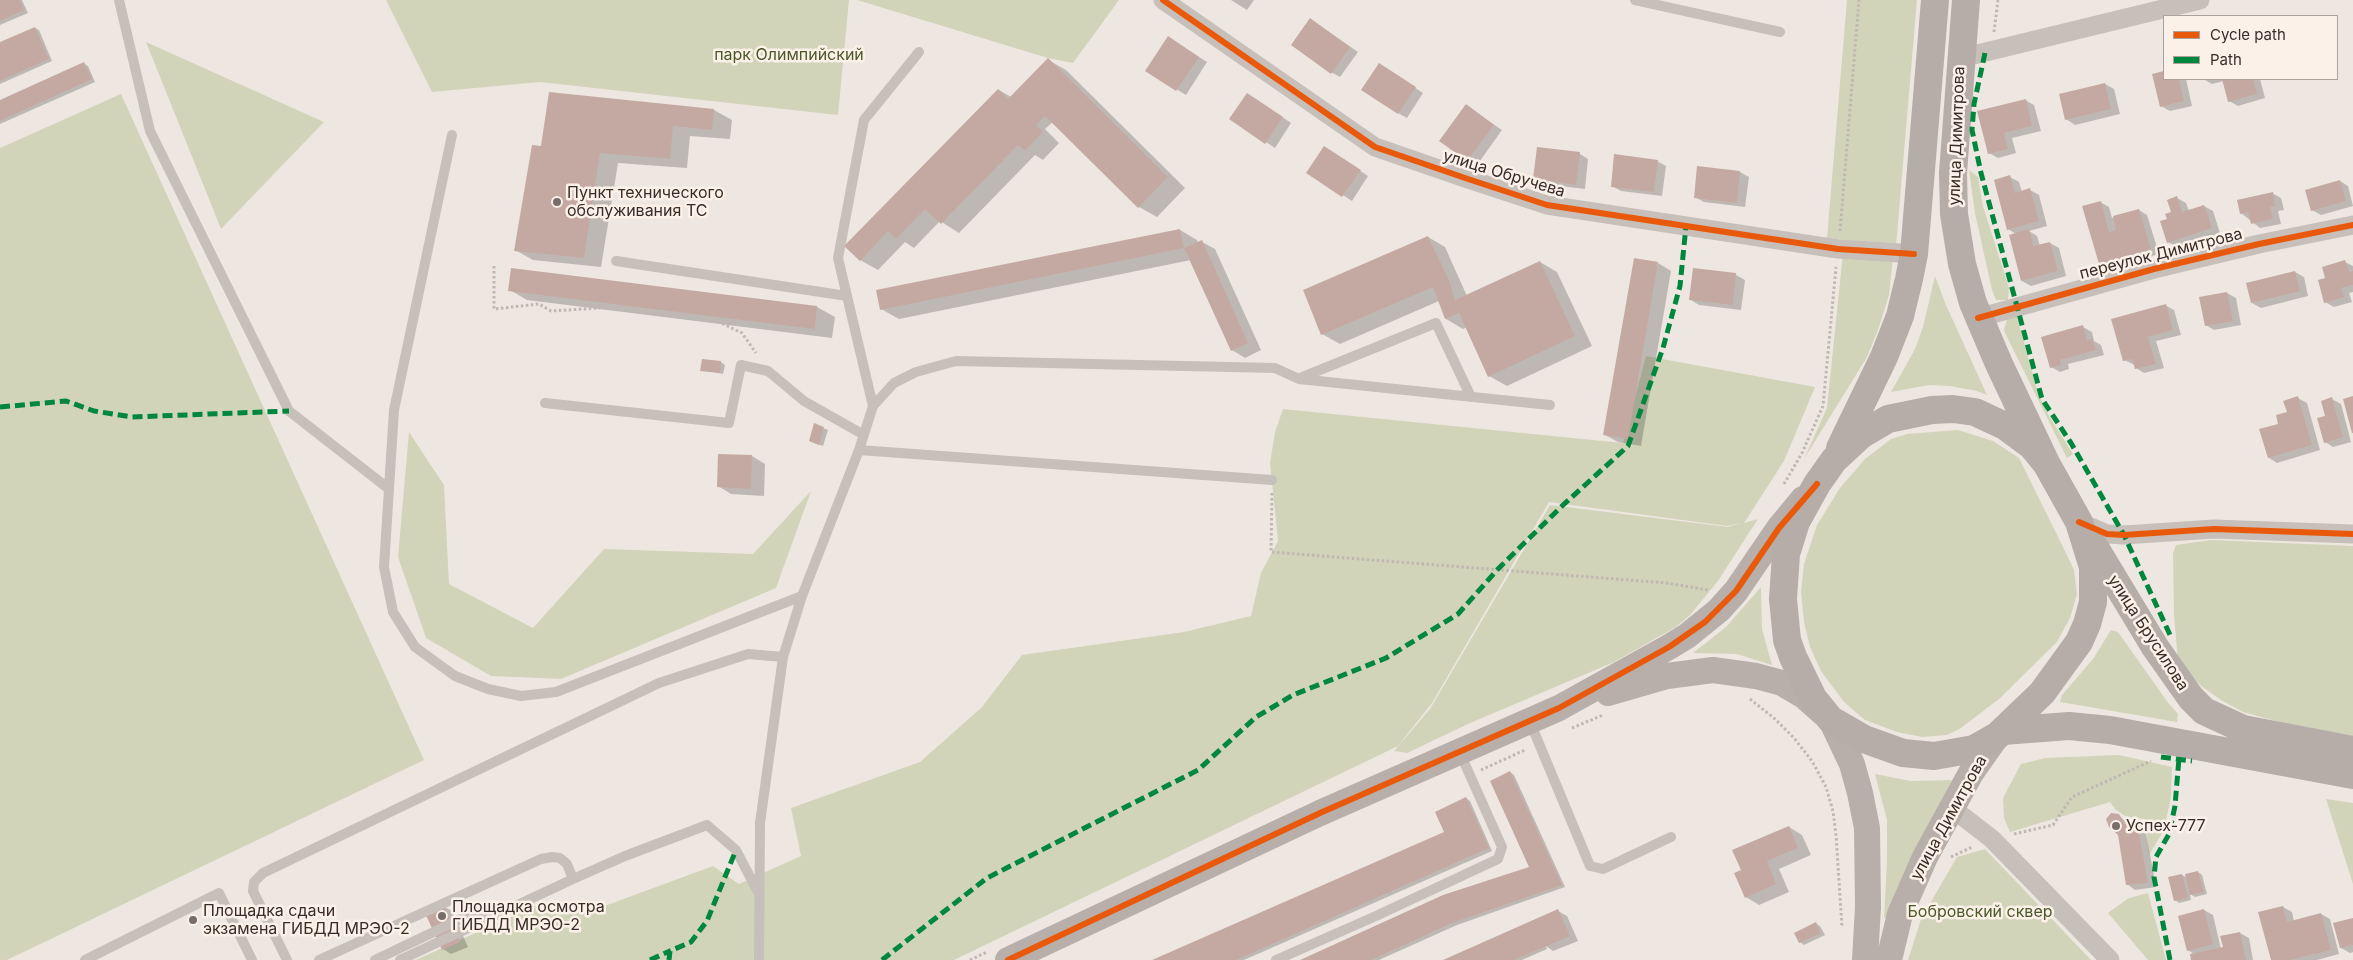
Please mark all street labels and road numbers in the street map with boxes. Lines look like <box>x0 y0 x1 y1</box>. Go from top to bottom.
street label: улица Димитрова <box>1945 66 1969 206</box>
street label: улица Обручева <box>1441 146 1567 202</box>
street label: переулок Димитрова <box>2078 224 2244 284</box>
street label: улица Брусилова <box>2103 572 2193 694</box>
street label: улица Димитрова <box>1907 752 1991 884</box>

